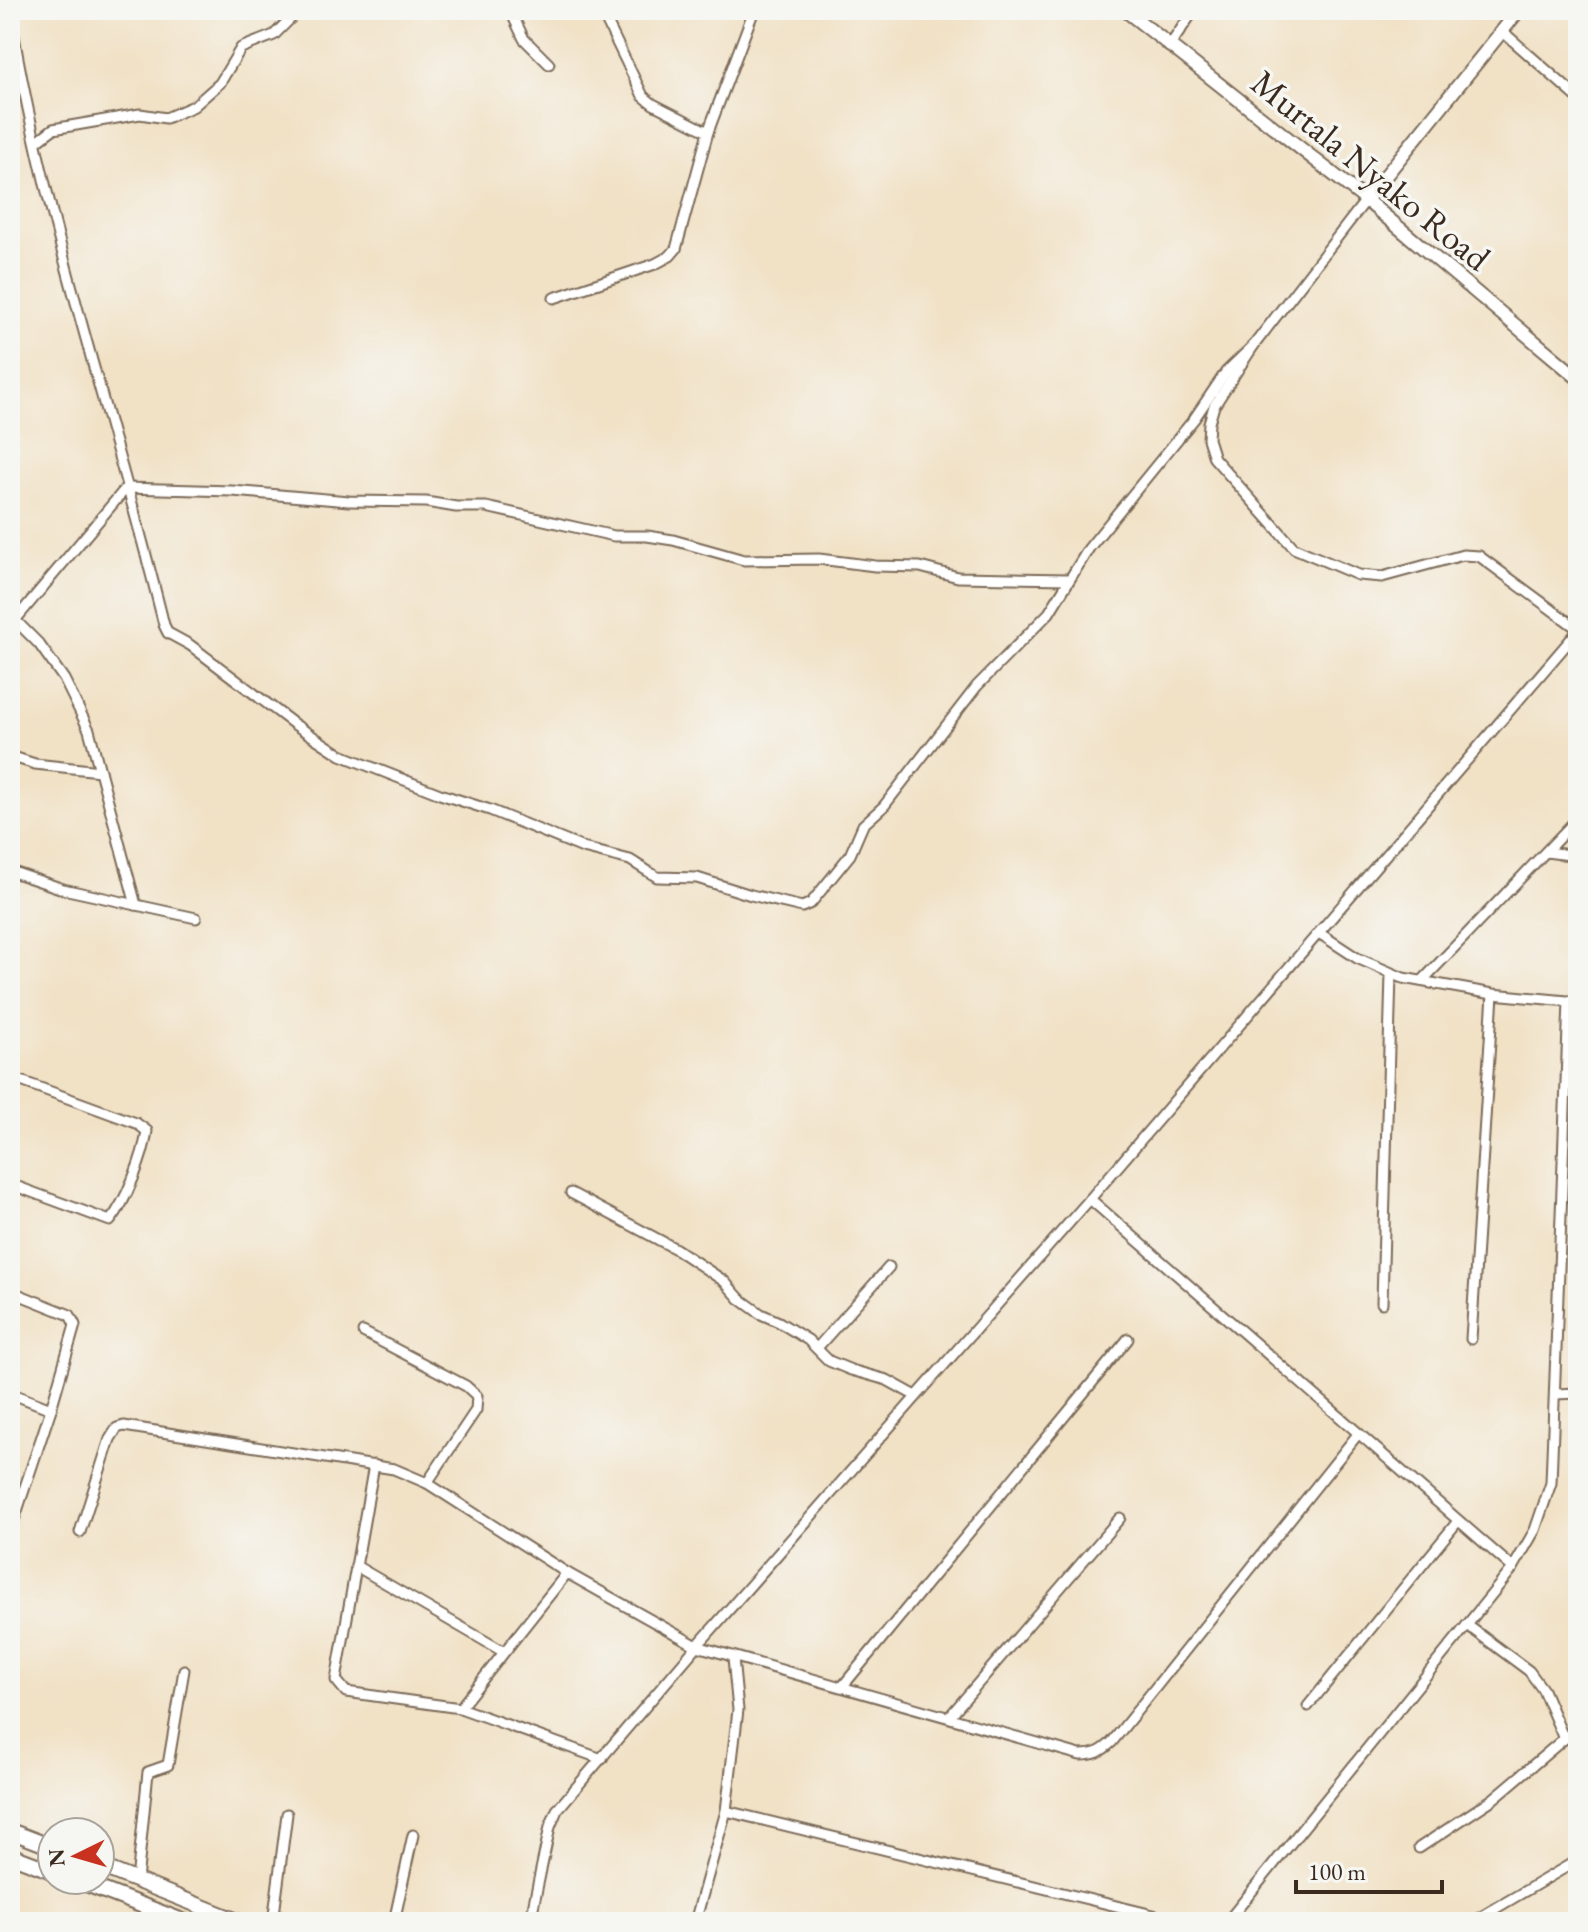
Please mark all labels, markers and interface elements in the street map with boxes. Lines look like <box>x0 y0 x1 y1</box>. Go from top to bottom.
street label: Murtala Nyako Road <box>1242 59 1501 281</box>
north arrow <box>36 1816 116 1896</box>
scale bar <box>1296 1844 1442 1894</box>
text: N <box>41 1847 72 1868</box>
text: 100 m <box>1308 1856 1366 1887</box>

